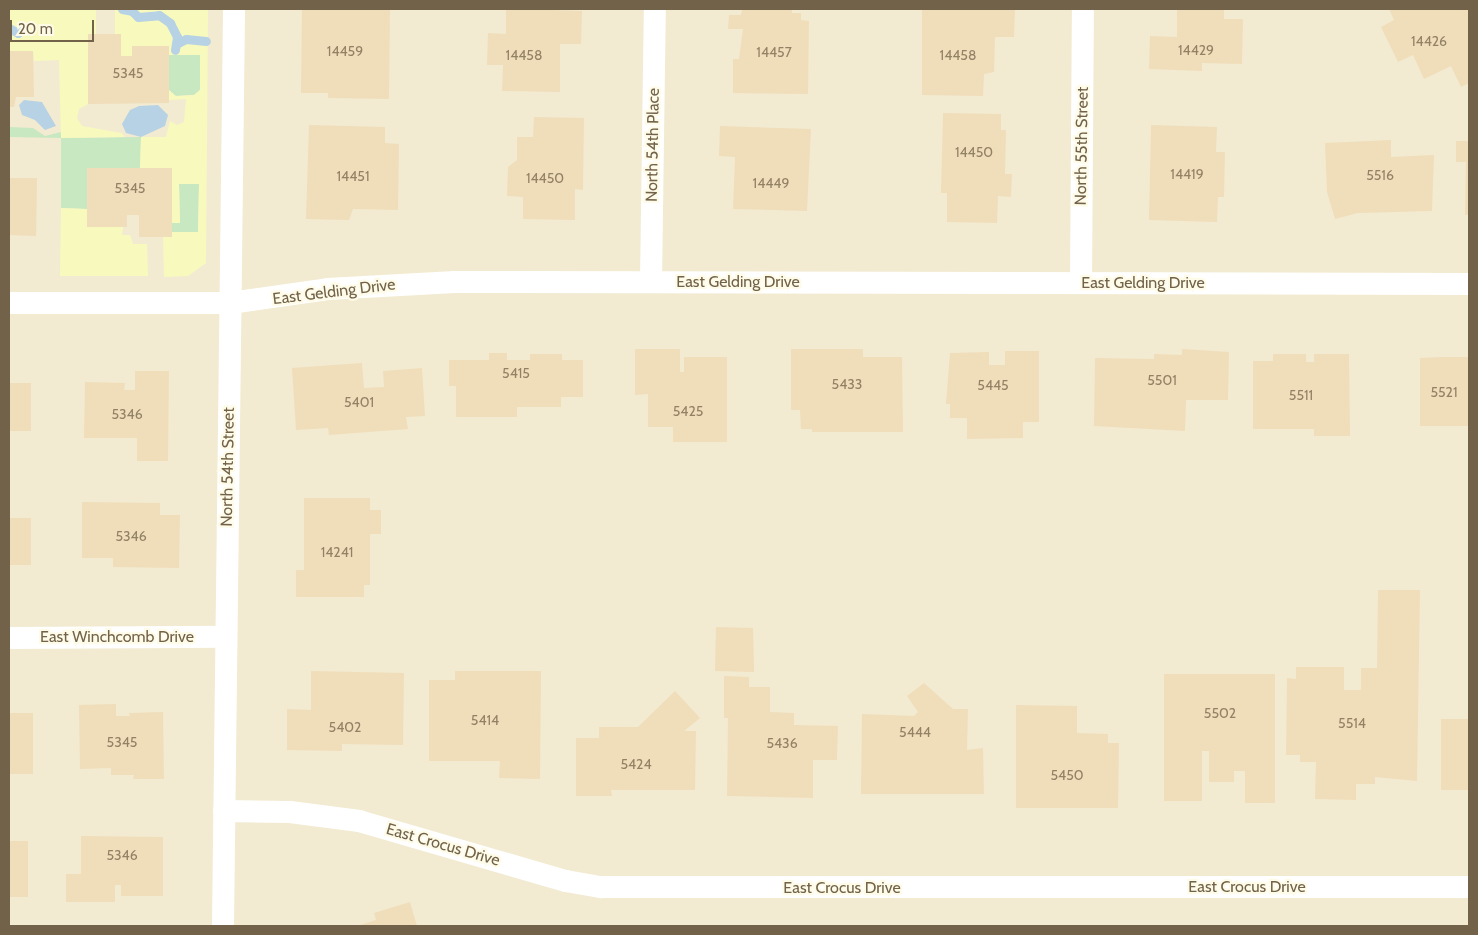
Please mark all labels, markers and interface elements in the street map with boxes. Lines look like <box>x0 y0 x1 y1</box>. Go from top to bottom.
scale bar <box>12 10 96 42</box>
text: 20 m <box>18 20 53 38</box>
house number: 14426 <box>1411 33 1447 49</box>
house number: 14429 <box>1178 42 1214 58</box>
house number: 14459 <box>327 43 363 59</box>
house number: 14457 <box>756 44 792 60</box>
house number: 14458 <box>506 47 542 63</box>
house number: 14458 <box>940 47 976 63</box>
house number: 5345 <box>113 65 143 81</box>
street label: North 55th Street <box>1071 87 1093 205</box>
street label: North 54th Place <box>642 88 664 202</box>
house number: 14450 <box>955 144 993 160</box>
house number: 14419 <box>1170 166 1204 182</box>
house number: 5516 <box>1366 167 1394 183</box>
house number: 14451 <box>337 168 369 184</box>
house number: 14450 <box>526 170 564 186</box>
house number: 14449 <box>753 175 789 191</box>
house number: 5345 <box>115 180 145 196</box>
street label: East Gelding Drive <box>676 272 800 292</box>
street label: East Gelding Drive <box>1081 273 1205 293</box>
street label: East Gelding Drive <box>272 275 396 309</box>
house number: 5415 <box>502 365 530 381</box>
house number: 5501 <box>1147 372 1177 388</box>
house number: 5433 <box>832 376 862 392</box>
house number: 5445 <box>977 377 1009 393</box>
house number: 5521 <box>1430 384 1458 400</box>
house number: 5511 <box>1289 387 1313 403</box>
house number: 5401 <box>344 394 374 410</box>
house number: 5425 <box>673 403 703 419</box>
house number: 5346 <box>111 406 143 422</box>
street label: North 54th Street <box>217 407 239 527</box>
house number: 5346 <box>115 528 147 544</box>
house number: 14241 <box>321 544 353 560</box>
street label: East Winchcomb Drive <box>40 627 194 647</box>
house number: 5502 <box>1204 705 1236 721</box>
house number: 5414 <box>471 712 499 728</box>
house number: 5514 <box>1338 715 1366 731</box>
house number: 5402 <box>329 719 361 735</box>
house number: 5444 <box>899 724 931 740</box>
house number: 5345 <box>107 734 137 750</box>
house number: 5436 <box>766 735 798 751</box>
house number: 5424 <box>620 756 652 772</box>
house number: 5450 <box>1050 767 1084 783</box>
street label: East Crocus Drive <box>384 820 502 870</box>
house number: 5346 <box>106 847 138 863</box>
street label: East Crocus Drive <box>1188 877 1306 897</box>
street label: East Crocus Drive <box>783 878 901 898</box>

